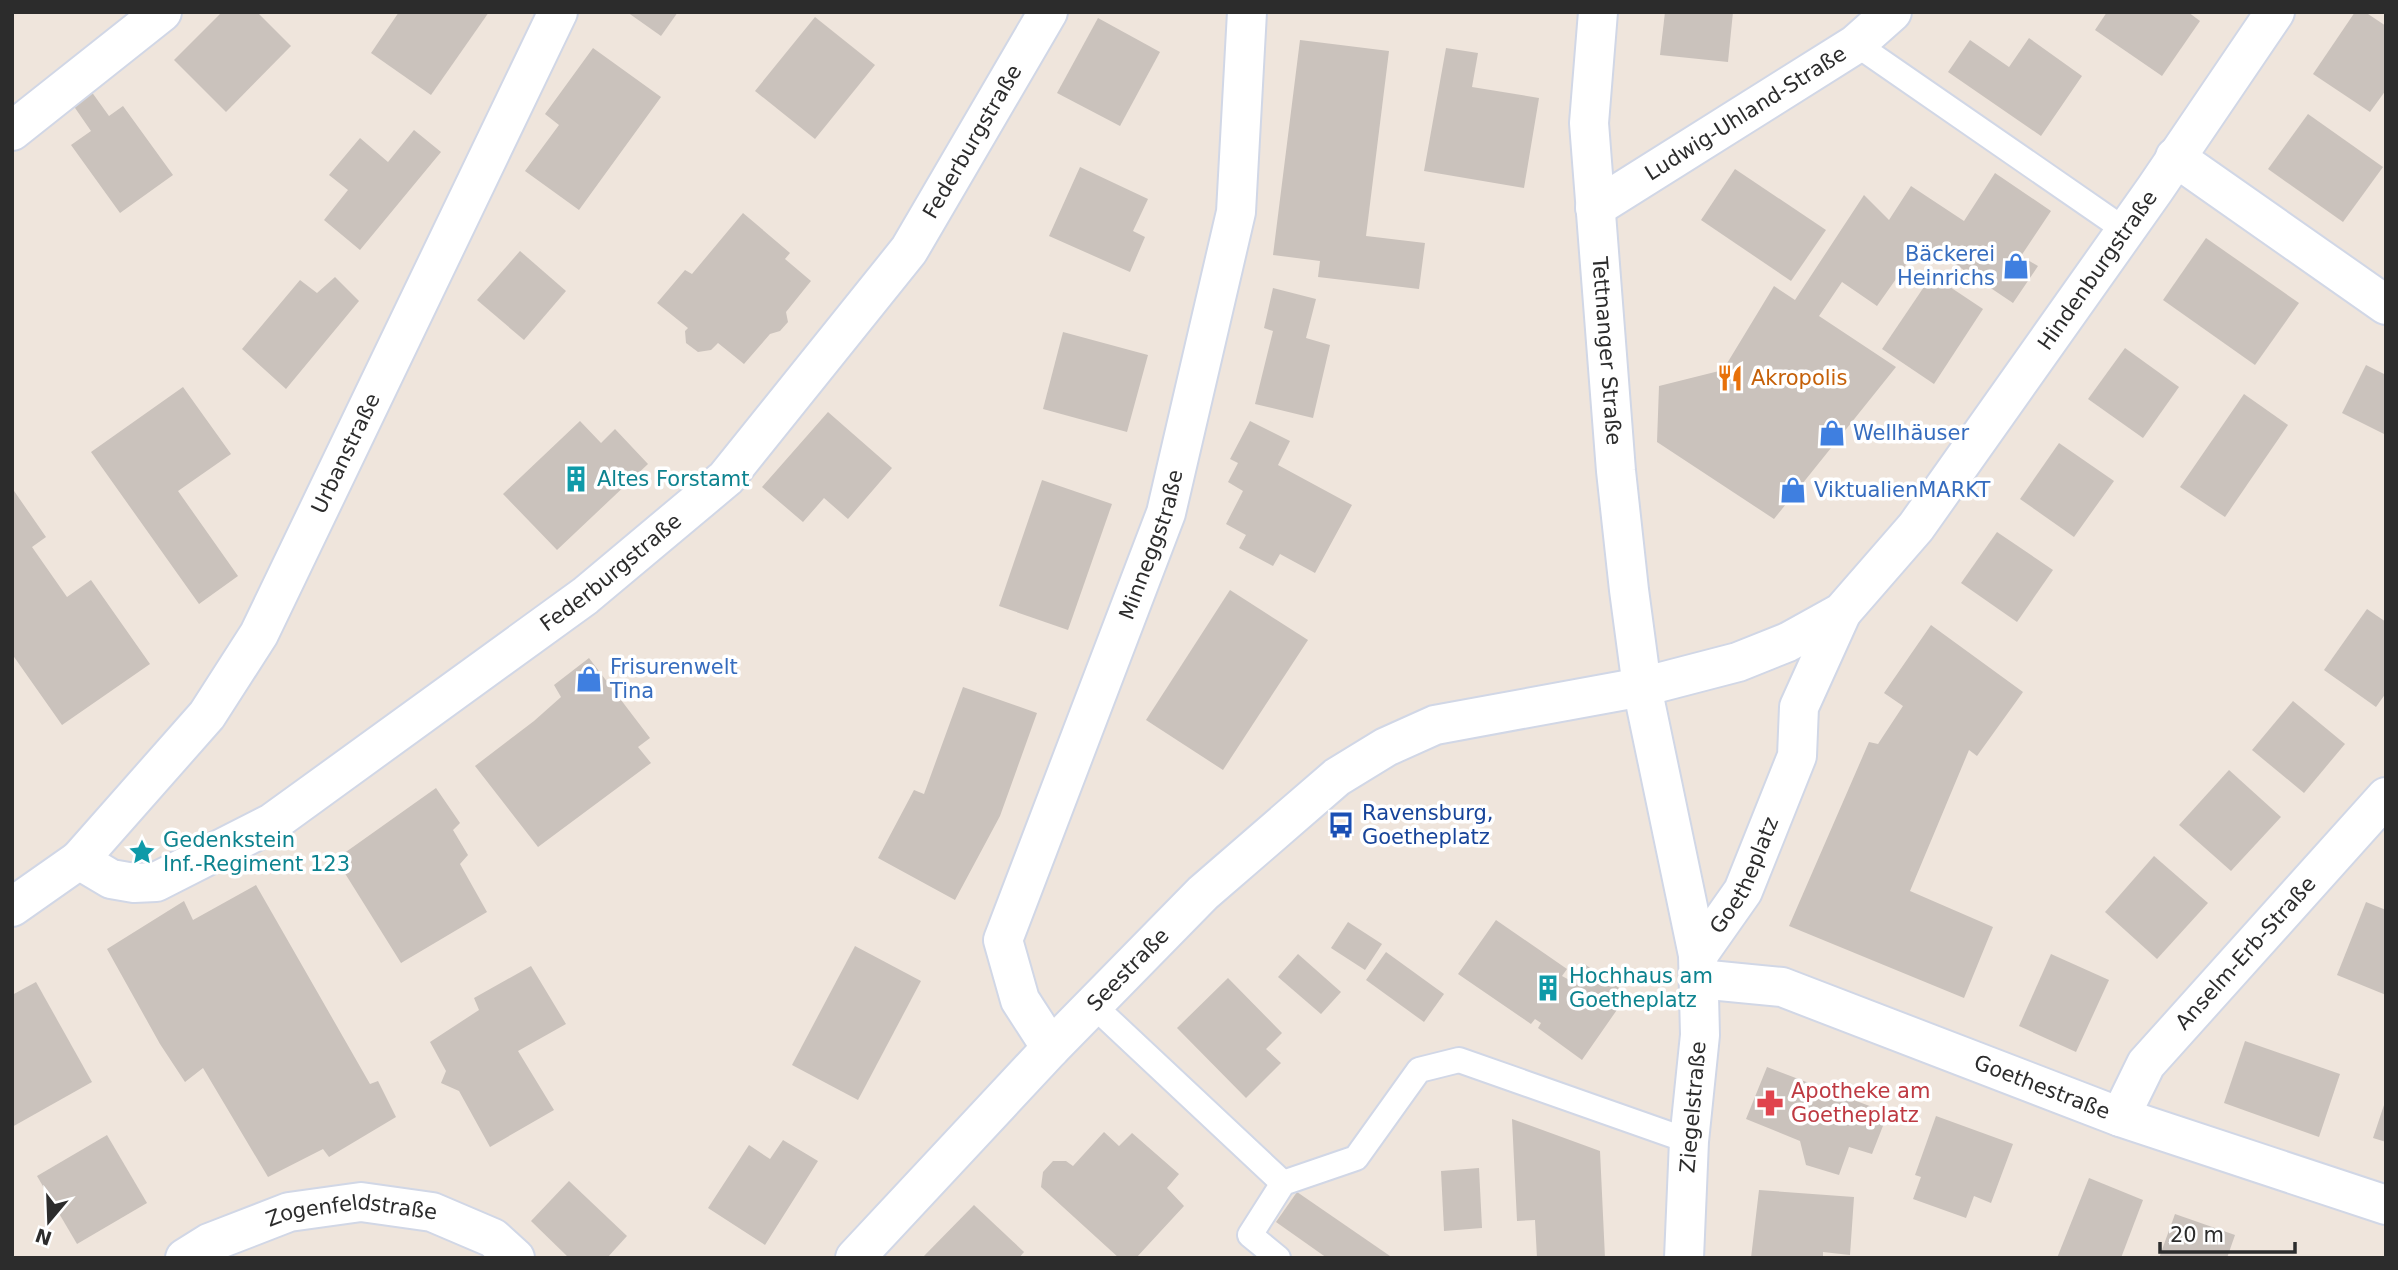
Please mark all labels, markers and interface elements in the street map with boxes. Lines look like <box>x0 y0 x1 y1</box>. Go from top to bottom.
street label: Ludwig-Uhland-Straße <box>1641 41 1851 185</box>
street label: Federburgstraße <box>918 60 1027 223</box>
street label: Hindenburgstraße <box>2033 186 2162 355</box>
place label: Bäckerei Heinrichs <box>1897 242 1995 290</box>
shop icon: Bäckerei Heinrichs <box>2001 251 2031 281</box>
street label: Tettnanger Straße <box>1587 255 1626 446</box>
restaurant icon: Akropolis <box>1715 363 1745 393</box>
place label: Akropolis <box>1751 366 1847 390</box>
street label: Urbanstraße <box>307 389 385 517</box>
shop icon: Wellhäuser <box>1817 418 1847 448</box>
place label: Wellhäuser <box>1853 421 1969 445</box>
building icon: Altes Forstamt <box>561 464 591 494</box>
place label: Altes Forstamt <box>597 467 750 491</box>
street label: Minneggstraße <box>1114 467 1188 623</box>
shop icon: ViktualienMARKT <box>1778 475 1808 505</box>
place label: ViktualienMARKT <box>1814 478 1990 502</box>
street label: Federburgstraße <box>536 509 686 636</box>
place label: Frisurenwelt Tina <box>609 655 738 703</box>
shop icon: Frisurenwelt Tina <box>574 664 604 694</box>
place label: Ravensburg, Goetheplatz <box>1362 801 1494 849</box>
bus stop icon: Ravensburg, Goetheplatz <box>1326 810 1356 840</box>
street label: Goetheplatz <box>1705 813 1783 938</box>
place label: Gedenkstein Inf.-Regiment 123 <box>163 828 350 876</box>
place icon: Gedenkstein Inf.-Regiment 123 <box>127 837 157 867</box>
street label: Anselm-Erb-Straße <box>2171 872 2321 1035</box>
street label: Seestraße <box>1082 923 1174 1016</box>
place label: Hochhaus am Goetheplatz <box>1569 964 1713 1012</box>
building icon: Hochhaus am Goetheplatz <box>1533 973 1563 1003</box>
street label: Ziegelstraße <box>1675 1040 1711 1174</box>
street label: Goethestraße <box>1971 1050 2113 1124</box>
place label: Apotheke am Goetheplatz <box>1791 1079 1930 1127</box>
pharmacy icon: Apotheke am Goetheplatz <box>1755 1088 1785 1118</box>
north arrow <box>14 1186 84 1256</box>
street label: Zogenfeldstraße <box>263 1190 439 1232</box>
scale bar <box>2160 1210 2295 1254</box>
text: 20 m <box>2170 1223 2224 1247</box>
text: N <box>32 1224 55 1250</box>

